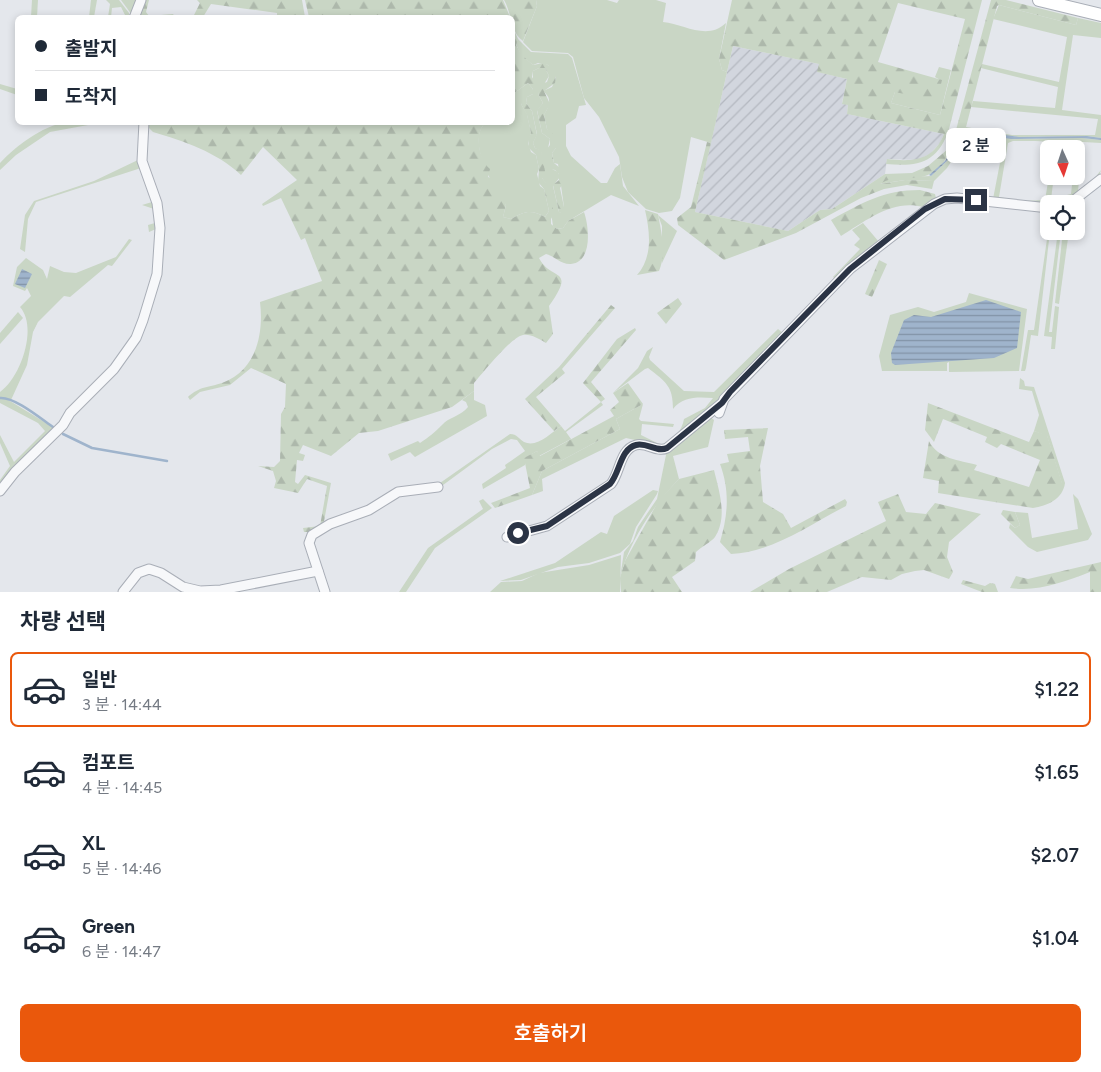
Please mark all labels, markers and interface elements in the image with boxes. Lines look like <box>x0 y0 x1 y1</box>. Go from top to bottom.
text: 출발지 <box>65 37 117 60</box>
text: 도착지 <box>65 85 117 108</box>
callout: 2 분 <box>946 128 1006 162</box>
text: 2 분 <box>962 136 990 155</box>
north arrow <box>1040 140 1085 185</box>
map controls <box>1040 140 1085 240</box>
route end <box>965 189 987 211</box>
button: locate <box>1040 195 1085 240</box>
route start <box>507 522 529 544</box>
text: 차량 선택 <box>20 608 106 635</box>
icon: car <box>22 667 67 712</box>
text: 일반 <box>82 668 117 691</box>
text: $1.22 <box>1034 678 1079 701</box>
text: 3 분 · 14:44 <box>82 695 162 714</box>
icon: car <box>22 750 67 795</box>
text: 컴포트 <box>82 751 134 774</box>
text: $1.65 <box>1034 761 1079 784</box>
text: 4 분 · 14:45 <box>82 778 162 797</box>
text: XL <box>82 832 105 855</box>
icon: car <box>22 833 67 878</box>
text: $2.07 <box>1030 844 1079 867</box>
text: 5 분 · 14:46 <box>82 859 161 878</box>
text: Green <box>82 915 135 938</box>
icon: car <box>22 916 67 961</box>
text: $1.04 <box>1032 927 1079 950</box>
text: 6 분 · 14:47 <box>82 942 161 961</box>
button: 호출하기 <box>20 1004 1081 1062</box>

